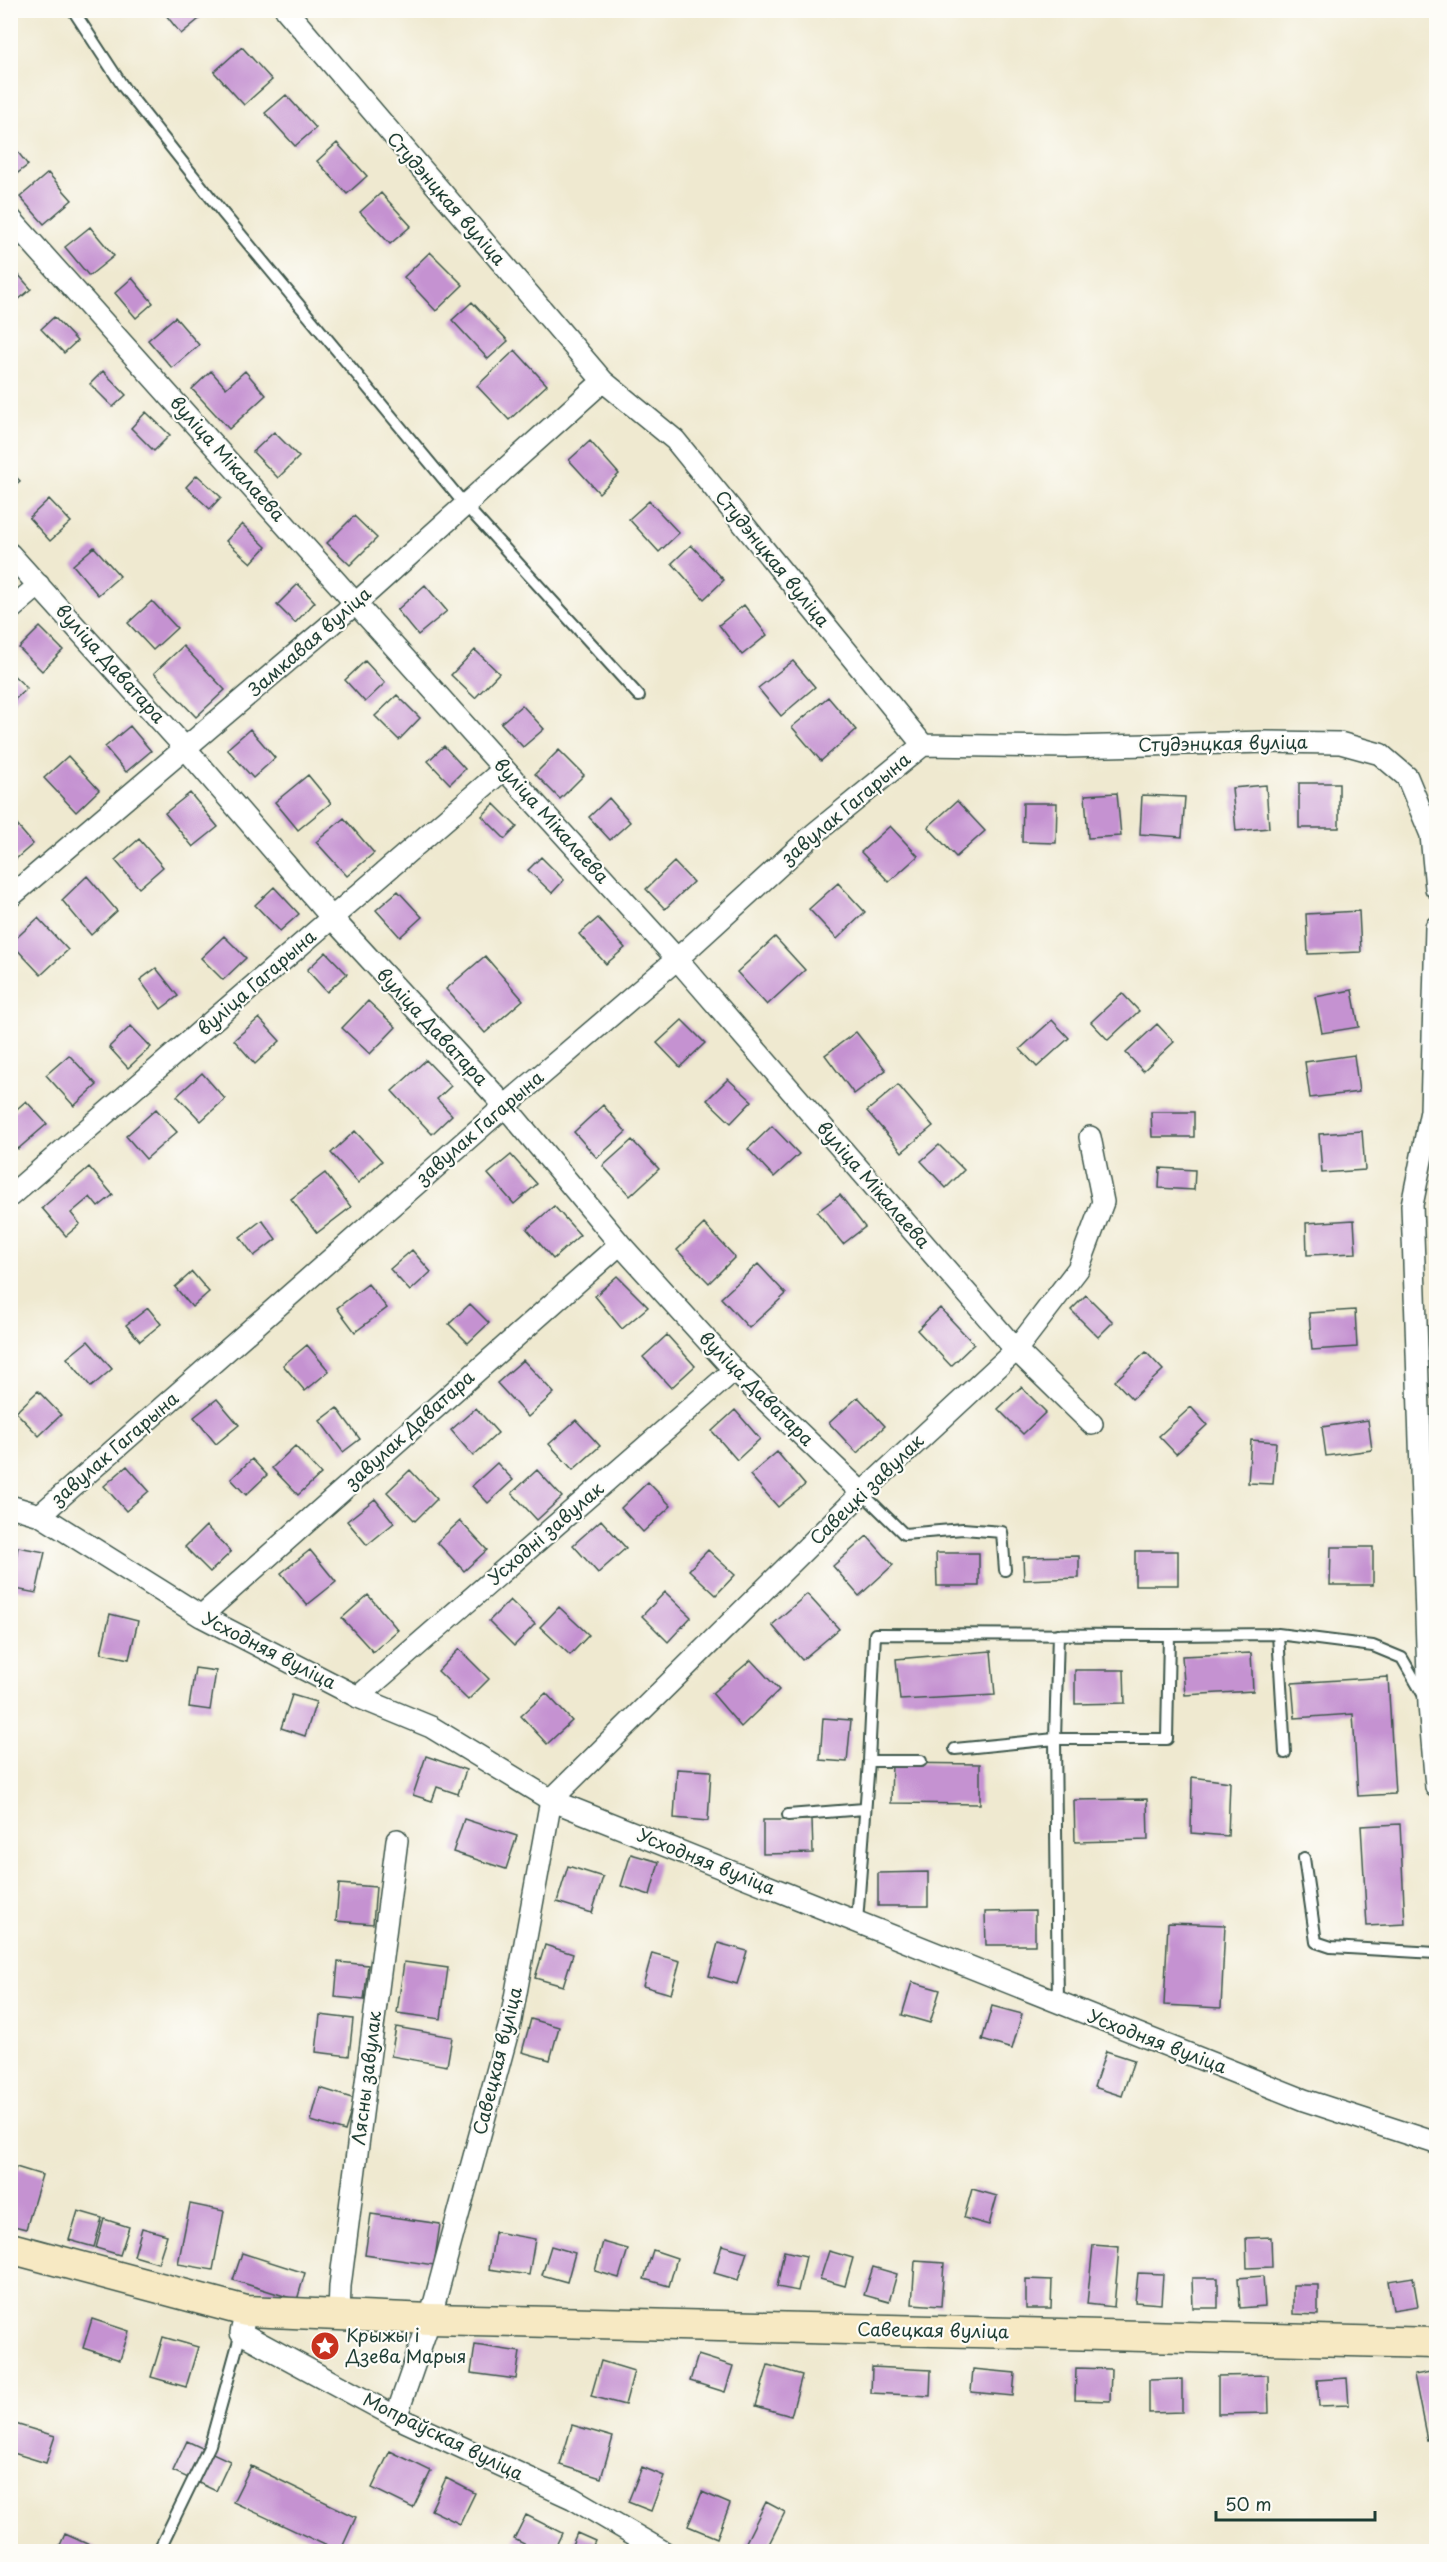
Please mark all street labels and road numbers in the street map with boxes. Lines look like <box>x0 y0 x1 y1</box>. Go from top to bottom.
street label: Студэнцкая вуліца <box>381 125 513 271</box>
street label: вуліца Мікалаева <box>164 389 293 527</box>
street label: Студэнцкая вуліца <box>709 484 837 632</box>
street label: Замкавая вуліца <box>241 580 376 703</box>
street label: вуліца Даватара <box>50 597 173 729</box>
street label: Студэнцкая вуліца <box>1138 728 1308 757</box>
street label: завулак Гагарына <box>774 745 916 871</box>
street label: вуліца Мікалаева <box>488 751 617 889</box>
street label: вуліца Гагарына <box>191 922 322 1041</box>
street label: вуліца Даватара <box>371 961 496 1092</box>
street label: завулак Гагарына <box>408 1063 549 1191</box>
street label: вуліца Мікалаева <box>811 1114 938 1254</box>
street label: вуліца Даватара <box>694 1324 821 1452</box>
street label: завулак Даватара <box>338 1363 480 1495</box>
street label: завулак Гагарына <box>43 1384 184 1512</box>
street label: Савецкі завулак <box>803 1427 929 1551</box>
street label: Усходні завулак <box>481 1475 609 1591</box>
street label: Усходняя вуліца <box>198 1604 341 1695</box>
street label: Усходняя вуліца <box>633 1821 780 1901</box>
street label: Савецкая вуліца <box>465 1984 528 2138</box>
street label: Усходняя вуліца <box>1084 2002 1231 2080</box>
street label: Лясны завулак <box>344 2009 387 2146</box>
street label: Савецкая вуліца <box>857 2315 1009 2344</box>
street label: Мопраўская вуліца <box>359 2385 528 2486</box>

